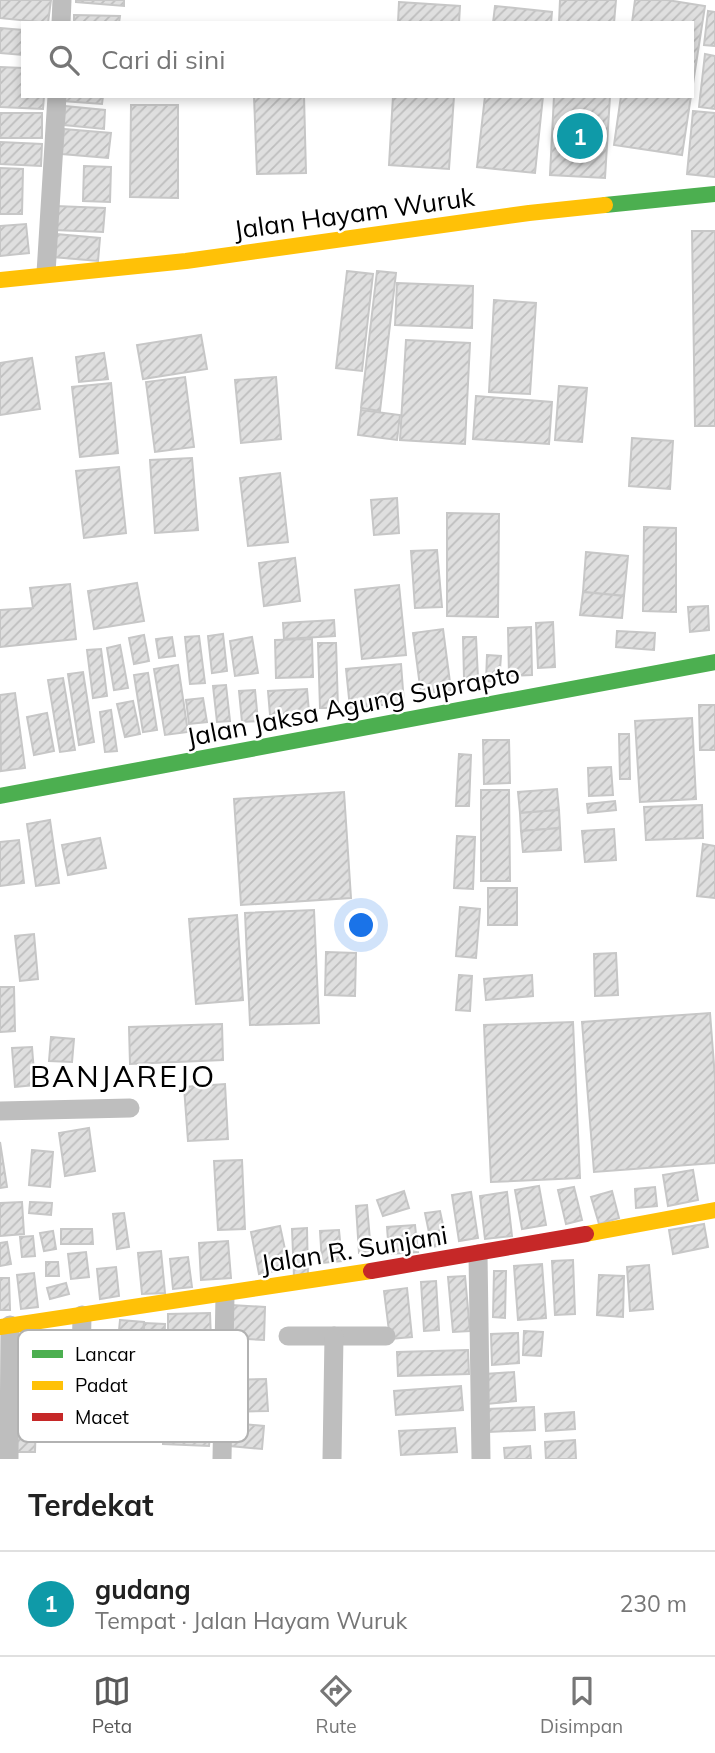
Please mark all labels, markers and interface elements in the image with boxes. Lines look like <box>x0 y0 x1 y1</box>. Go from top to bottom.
search box <box>21 21 694 98</box>
icon: search <box>45 41 83 79</box>
text: Cari di sini <box>101 43 225 76</box>
pin: 1 <box>557 110 603 162</box>
street label: Jalan Hayam Wuruk <box>232 180 477 246</box>
street label: Jalan Jaksa Agung Suprapto <box>184 656 522 754</box>
your location <box>344 908 378 942</box>
district label: BANJAREJO <box>30 1057 216 1095</box>
street label: Jalan R. Sunjani <box>258 1218 450 1280</box>
legend <box>18 1330 248 1442</box>
text: Lancar <box>75 1342 136 1366</box>
text: Padat <box>75 1373 128 1397</box>
text: Macet <box>75 1405 129 1429</box>
text: Terdekat <box>28 1486 154 1524</box>
text: gudang <box>95 1573 191 1606</box>
text: 1 <box>44 1589 58 1618</box>
text: 230 m <box>619 1589 687 1618</box>
text: Tempat · Jalan Hayam Wuruk <box>95 1606 407 1635</box>
tab: Peta <box>92 1672 132 1738</box>
tab: Rute <box>316 1672 357 1738</box>
tab: Disimpan <box>540 1672 623 1738</box>

